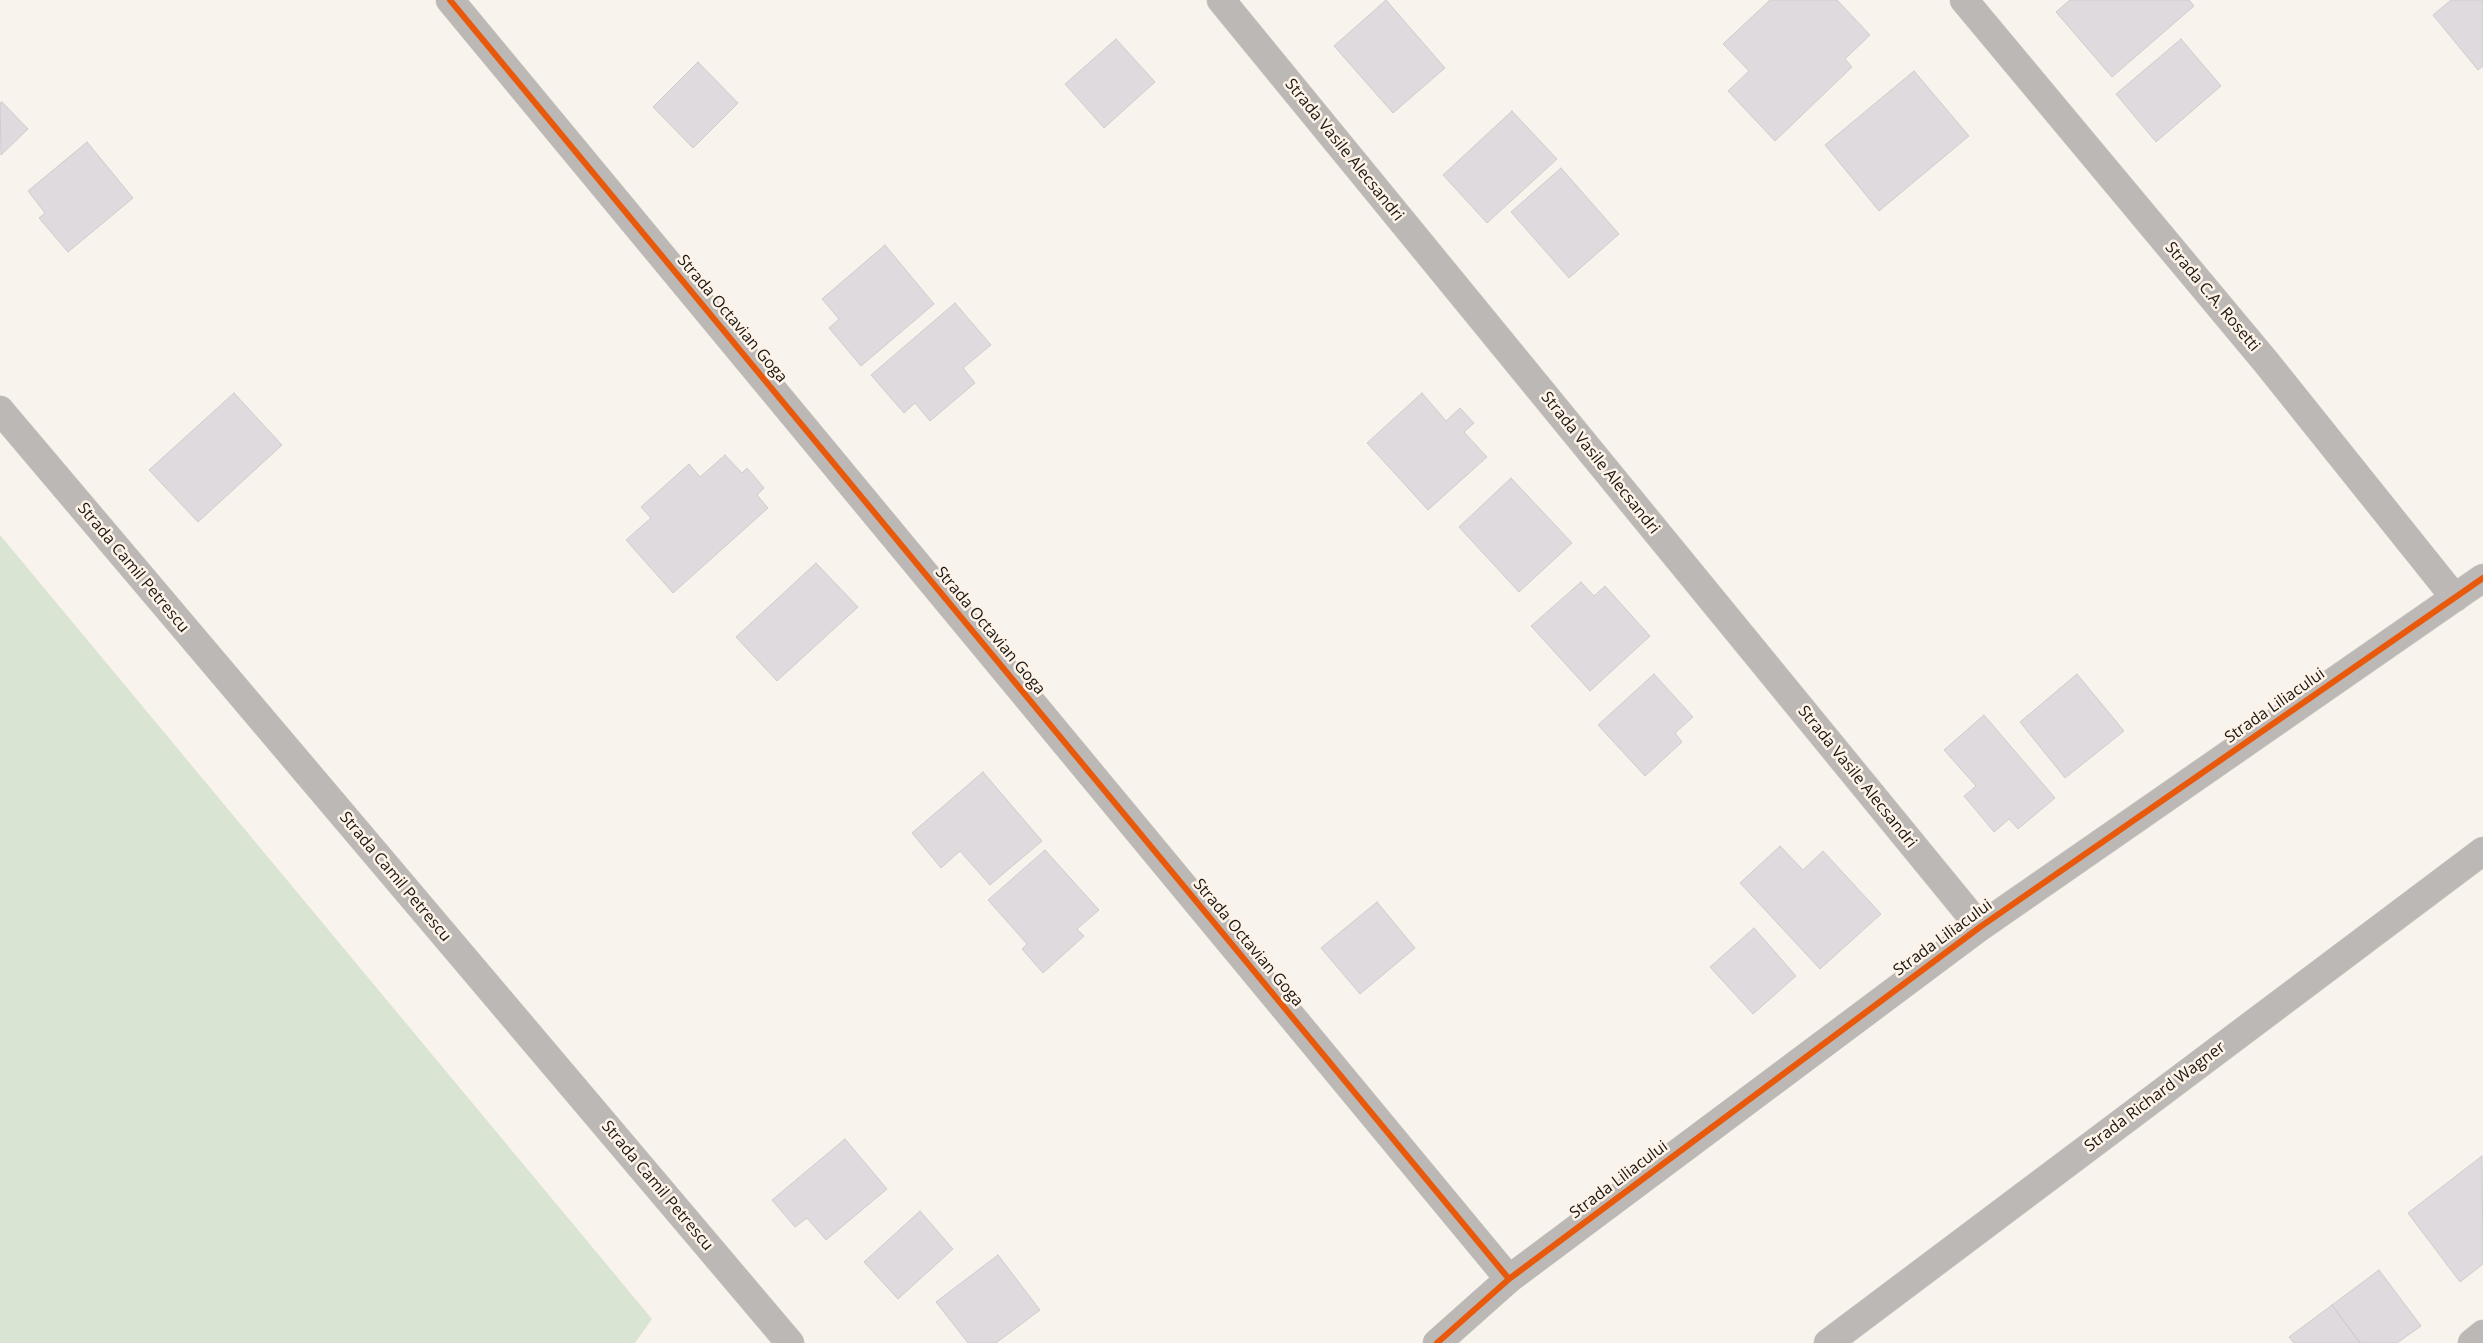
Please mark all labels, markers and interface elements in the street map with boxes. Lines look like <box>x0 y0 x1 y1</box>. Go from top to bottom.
street label: Strada Vasile Alecsandri <box>1281 75 1407 225</box>
street label: Strada C.A. Rosetti <box>2161 238 2263 356</box>
street label: Strada Octavian Goga <box>673 251 791 387</box>
street label: Strada Vasile Alecsandri <box>1537 388 1663 538</box>
street label: Strada Camil Petrescu <box>73 499 193 637</box>
street label: Strada Octavian Goga <box>931 563 1049 699</box>
street label: Strada Liliacului <box>2221 664 2329 748</box>
street label: Strada Vasile Alecsandri <box>1794 702 1920 852</box>
street label: Strada Camil Petrescu <box>335 808 455 946</box>
street label: Strada Octavian Goga <box>1189 875 1307 1011</box>
street label: Strada Liliacului <box>1890 896 1996 980</box>
street label: Strada Richard Wagner <box>2081 1038 2229 1156</box>
street label: Strada Camil Petrescu <box>597 1117 717 1255</box>
street label: Strada Liliacului <box>1566 1137 1672 1223</box>

